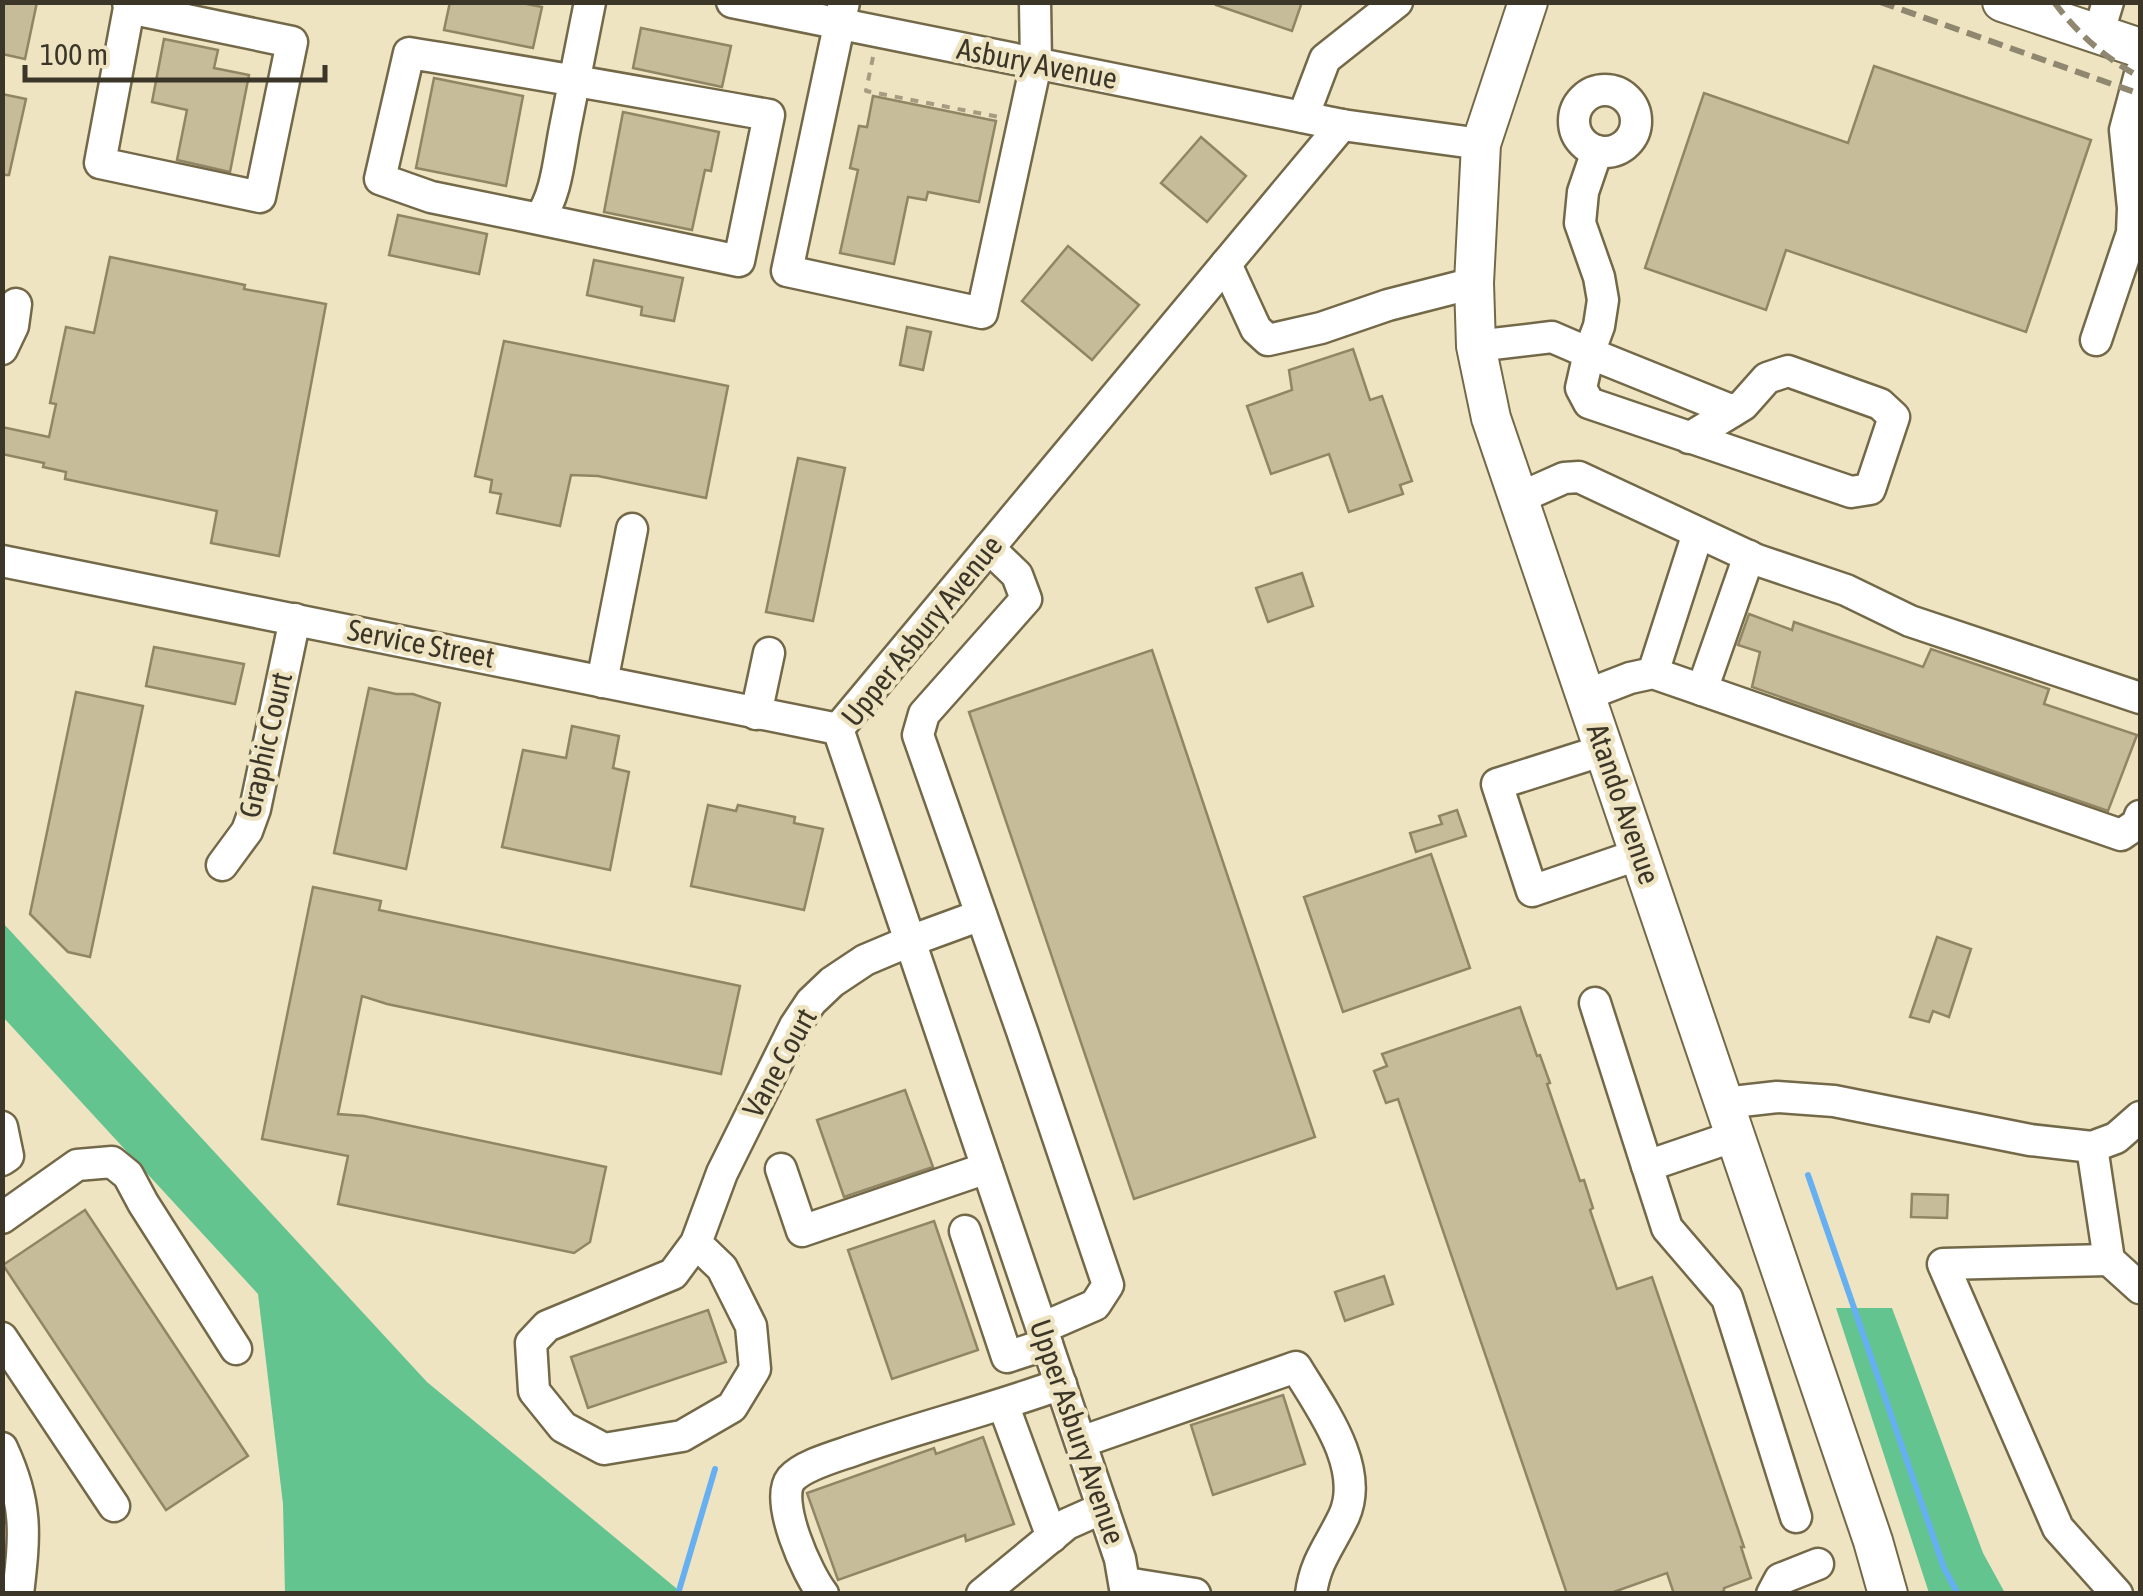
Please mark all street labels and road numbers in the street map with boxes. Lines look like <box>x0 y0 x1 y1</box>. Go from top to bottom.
street label: Asbury Avenue <box>954 31 1120 95</box>
street label: Upper Asbury Avenue <box>834 528 1008 732</box>
street label: Service Street <box>345 612 498 674</box>
street label: Graphic Court <box>232 669 298 821</box>
street label: Atando Avenue <box>1581 719 1667 888</box>
street label: Vane Court <box>735 1002 823 1123</box>
street label: Upper Asbury Avenue <box>1024 1315 1132 1548</box>

